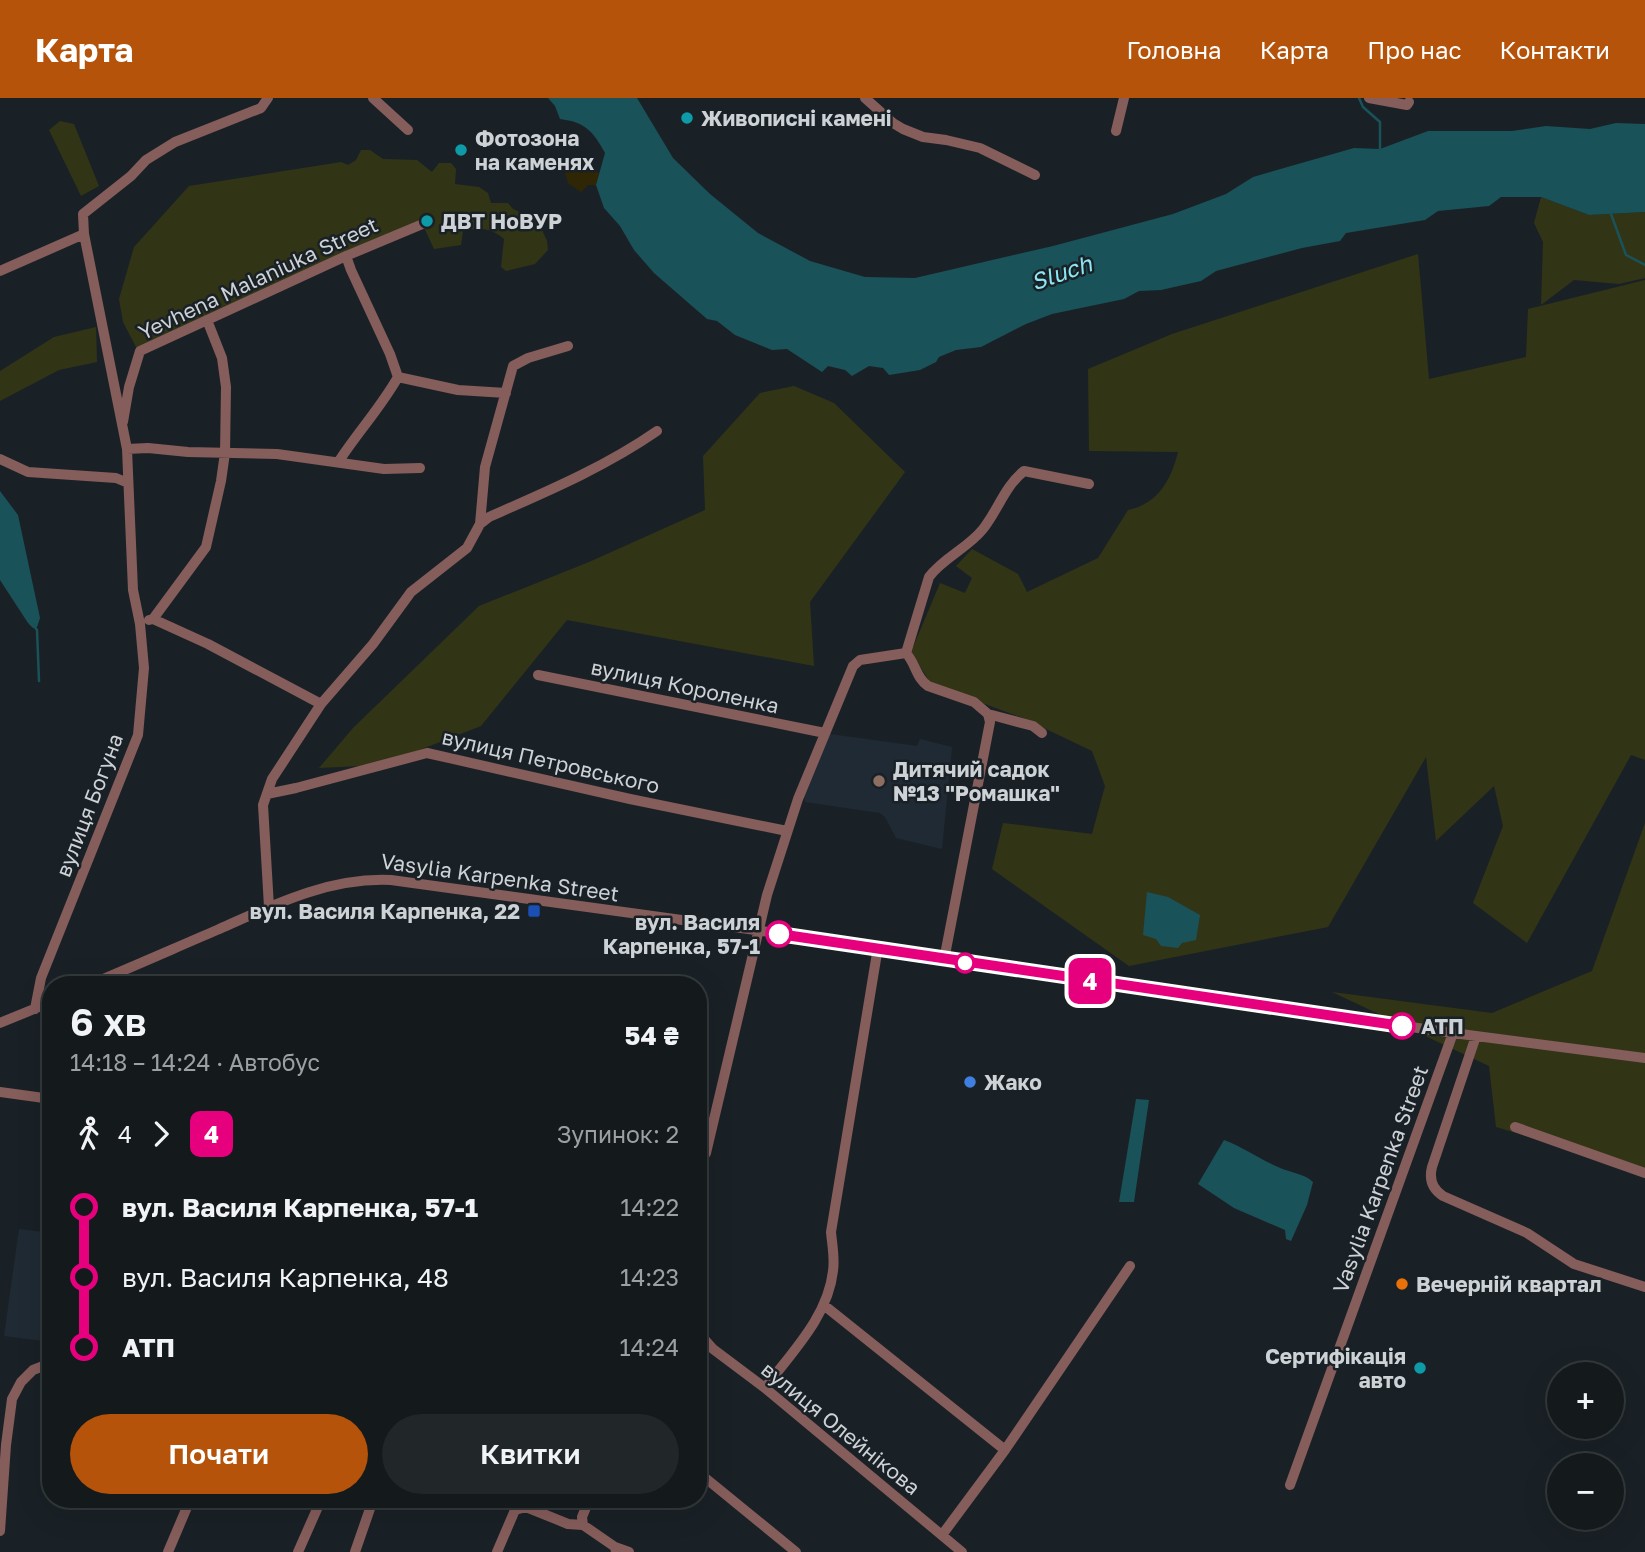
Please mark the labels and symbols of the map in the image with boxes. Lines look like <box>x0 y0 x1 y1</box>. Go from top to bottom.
place label: Живописні камені <box>701 105 892 131</box>
marker: Живописні камені <box>679 110 695 126</box>
place label: Фотозона на каменях <box>475 125 594 175</box>
marker: Фотозона на каменях <box>453 142 469 158</box>
place label: ДВТ НоВУР <box>441 208 562 234</box>
street label: Yevhena Malaniuka Street <box>134 211 382 345</box>
marker: ДВТ НоВУР <box>419 213 435 229</box>
water label: Sluch <box>1027 248 1096 295</box>
street label: вулиця Короленка <box>589 653 781 719</box>
street label: вулиця Петровського <box>440 723 662 799</box>
street label: вулиця Богуна <box>50 730 128 880</box>
place label: Дитячий садок №13 "Ромашка" <box>893 756 1060 806</box>
marker: Дитячий садок №13 "Ромашка" <box>871 773 887 789</box>
street label: Vasylia Karpenka Street <box>379 847 621 907</box>
place label: вул. Василя Карпенка, 22 <box>250 898 520 924</box>
marker: вул. Василя Карпенка, 22 <box>526 903 542 919</box>
place label: вул. Василя Карпенка, 57-1 <box>603 909 760 959</box>
marker: вул. Василя Карпенка, 57-1 <box>766 921 792 947</box>
unlabelled marker <box>955 953 975 973</box>
line badge: 4 <box>1067 958 1113 1004</box>
marker: АТП <box>1389 1013 1415 1039</box>
place label: АТП <box>1421 1013 1464 1039</box>
street label: Vasylia Karpenka Street <box>1327 1062 1433 1296</box>
place label: Жако <box>984 1069 1042 1095</box>
marker: Жако <box>962 1074 978 1090</box>
place label: Вечерній квартал <box>1416 1271 1602 1297</box>
marker: Вечерній квартал <box>1394 1276 1410 1292</box>
place label: Сертифікація авто <box>1265 1343 1406 1393</box>
street label: вулиця Олейнікова <box>756 1356 926 1500</box>
marker: Сертифікація авто <box>1412 1360 1428 1376</box>

